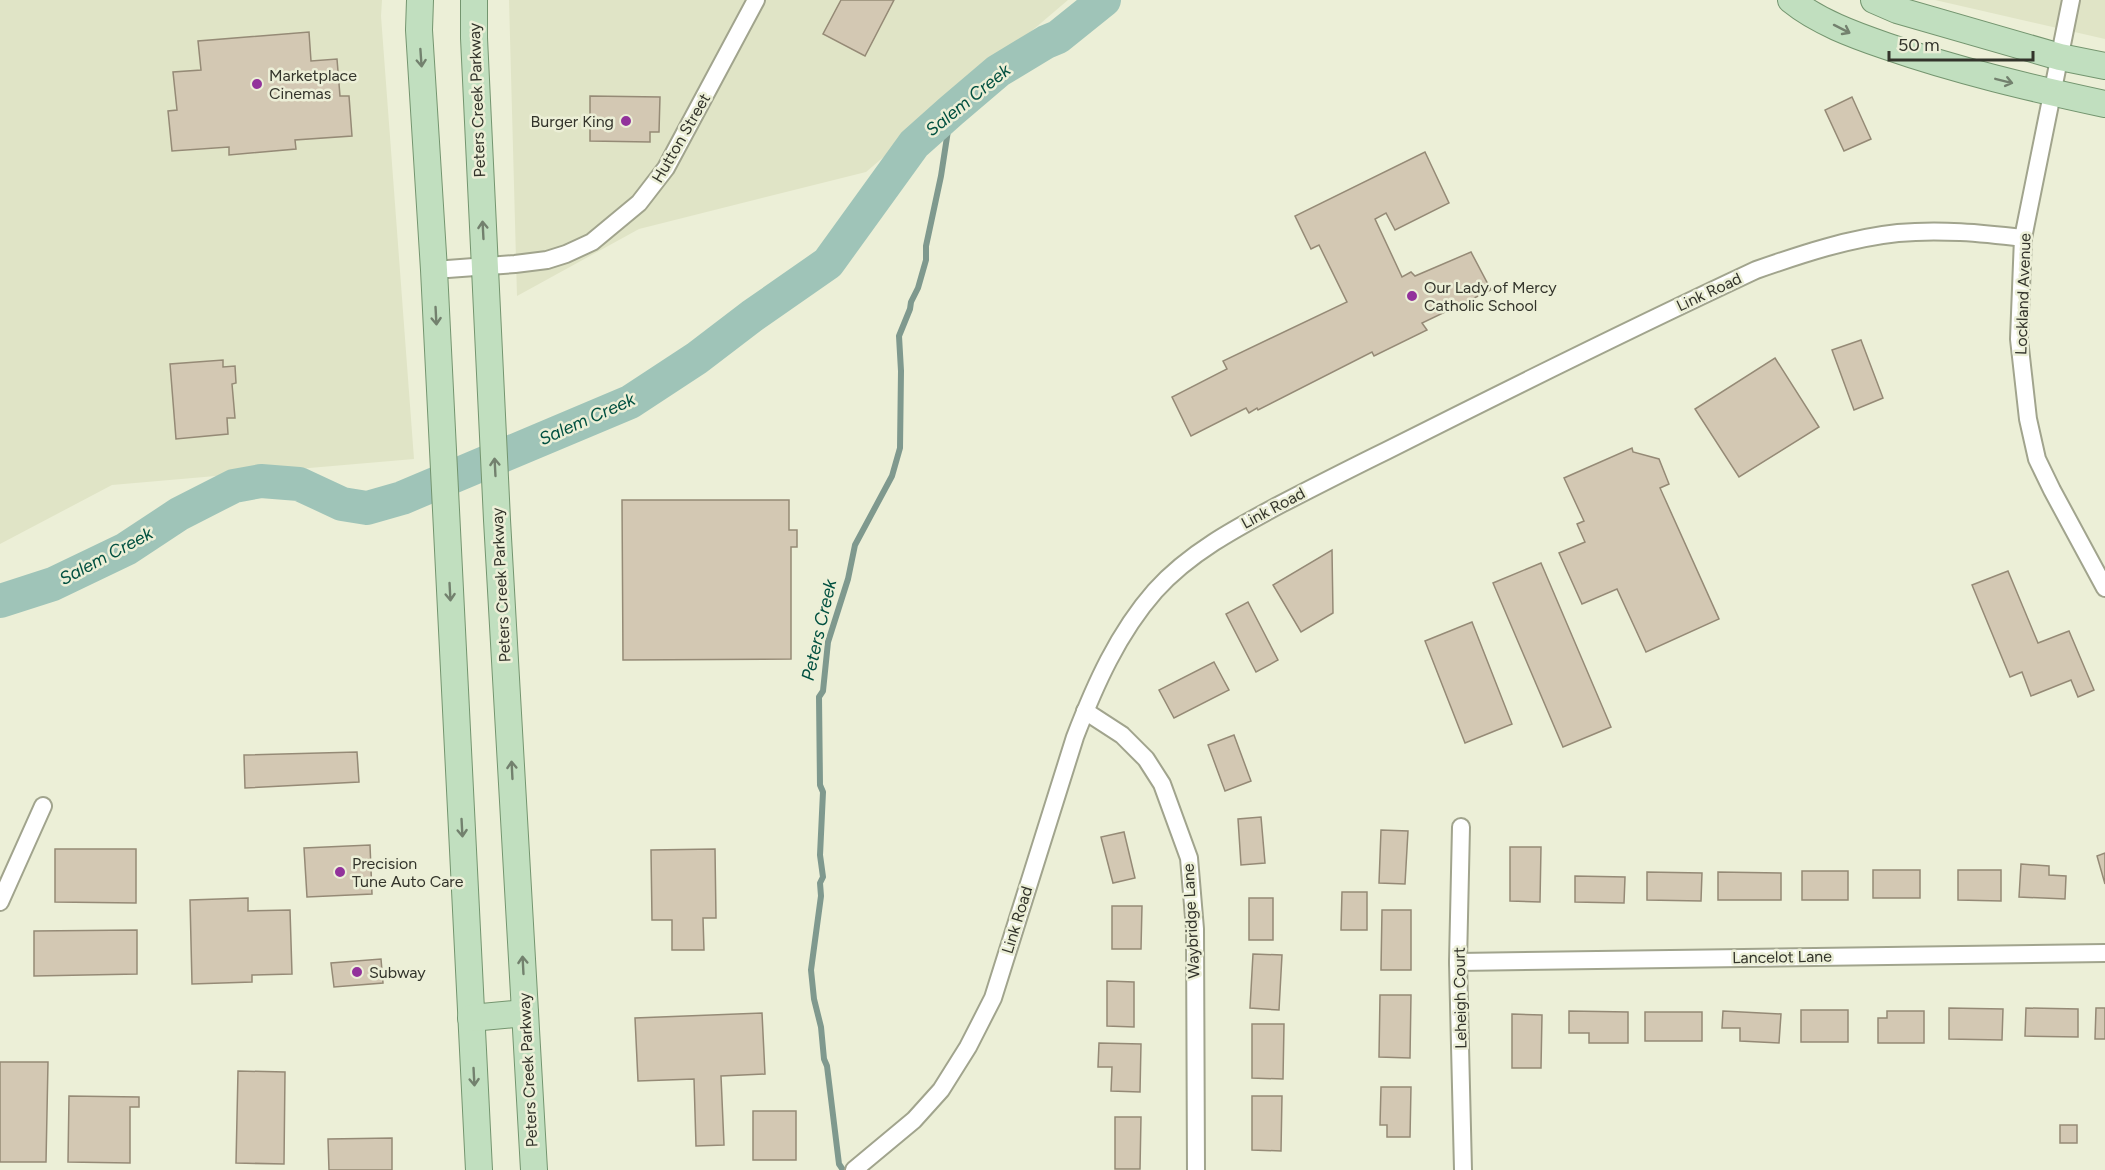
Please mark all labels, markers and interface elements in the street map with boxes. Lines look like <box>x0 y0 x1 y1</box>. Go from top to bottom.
street label: Peters Creek Parkway <box>465 22 489 178</box>
one-way arrow <box>1832 23 1850 35</box>
scale bar <box>1889 24 2033 62</box>
text: 50 m <box>1898 34 1940 56</box>
one-way arrow <box>416 48 427 68</box>
water label: Salem Creek <box>921 58 1016 141</box>
place label: Marketplace Cinemas <box>269 66 357 103</box>
one-way arrow <box>1994 75 2013 87</box>
marker: Marketplace Cinemas <box>250 77 264 91</box>
street label: Hutton Street <box>648 90 714 186</box>
place label: Burger King <box>531 112 614 131</box>
marker: Burger King <box>619 114 633 128</box>
one-way arrow <box>477 220 488 240</box>
street label: Lockland Avenue <box>2011 232 2035 355</box>
street label: Link Road <box>1673 269 1745 315</box>
place label: Our Lady of Mercy Catholic School <box>1424 278 1557 315</box>
marker: Our Lady of Mercy Catholic School <box>1405 289 1419 303</box>
one-way arrow <box>431 306 442 325</box>
water label: Salem Creek <box>536 388 640 450</box>
one-way arrow <box>489 457 500 477</box>
street label: Link Road <box>1238 483 1308 533</box>
street label: Peters Creek Parkway <box>487 507 515 663</box>
water label: Salem Creek <box>55 522 158 590</box>
water label: Peters Creek <box>797 576 842 683</box>
one-way arrow <box>444 581 455 601</box>
one-way arrow <box>506 761 517 781</box>
one-way arrow <box>457 818 468 838</box>
place label: Precision Tune Auto Care <box>352 854 464 891</box>
street label: Waybridge Lane <box>1178 863 1204 979</box>
marker: Precision Tune Auto Care <box>333 865 347 879</box>
street label: Link Road <box>998 884 1036 956</box>
street label: Leheigh Court <box>1450 947 1470 1049</box>
street label: Lancelot Lane <box>1732 947 1832 967</box>
one-way arrow <box>517 955 528 975</box>
place label: Subway <box>369 963 426 982</box>
marker: Subway <box>350 965 364 979</box>
street label: Peters Creek Parkway <box>514 992 542 1148</box>
one-way arrow <box>469 1066 480 1086</box>

